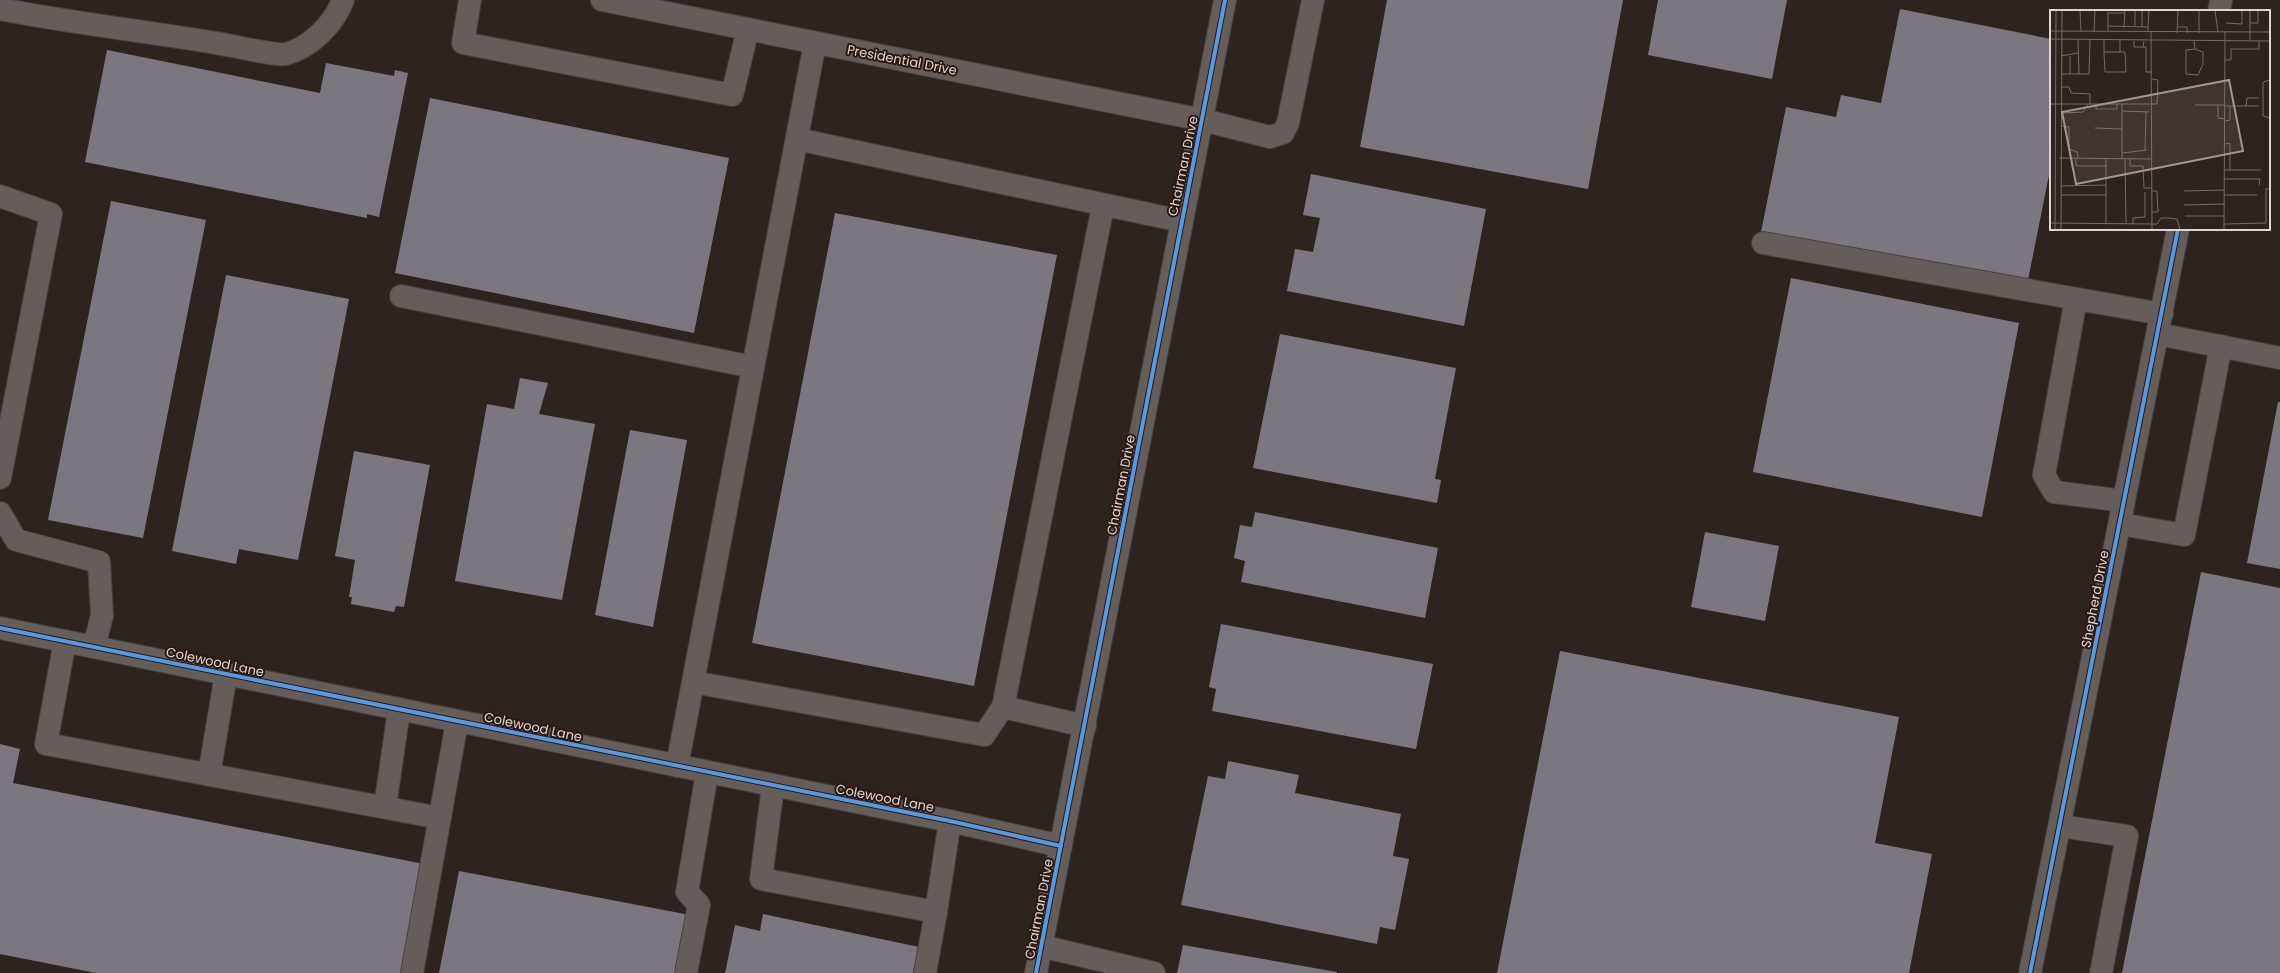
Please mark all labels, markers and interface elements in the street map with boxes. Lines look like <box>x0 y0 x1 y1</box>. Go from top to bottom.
inset map <box>2050 10 2270 230</box>
street label: Presidential Drive <box>845 40 959 80</box>
street label: Chairman Drive <box>1163 114 1203 218</box>
street label: Chairman Drive <box>1102 433 1140 537</box>
street label: Shepherd Drive <box>2076 549 2114 649</box>
street label: Colewood Lane <box>164 642 266 682</box>
street label: Colewood Lane <box>482 707 584 747</box>
street label: Colewood Lane <box>834 779 936 817</box>
street label: Chairman Drive <box>1020 857 1058 961</box>

